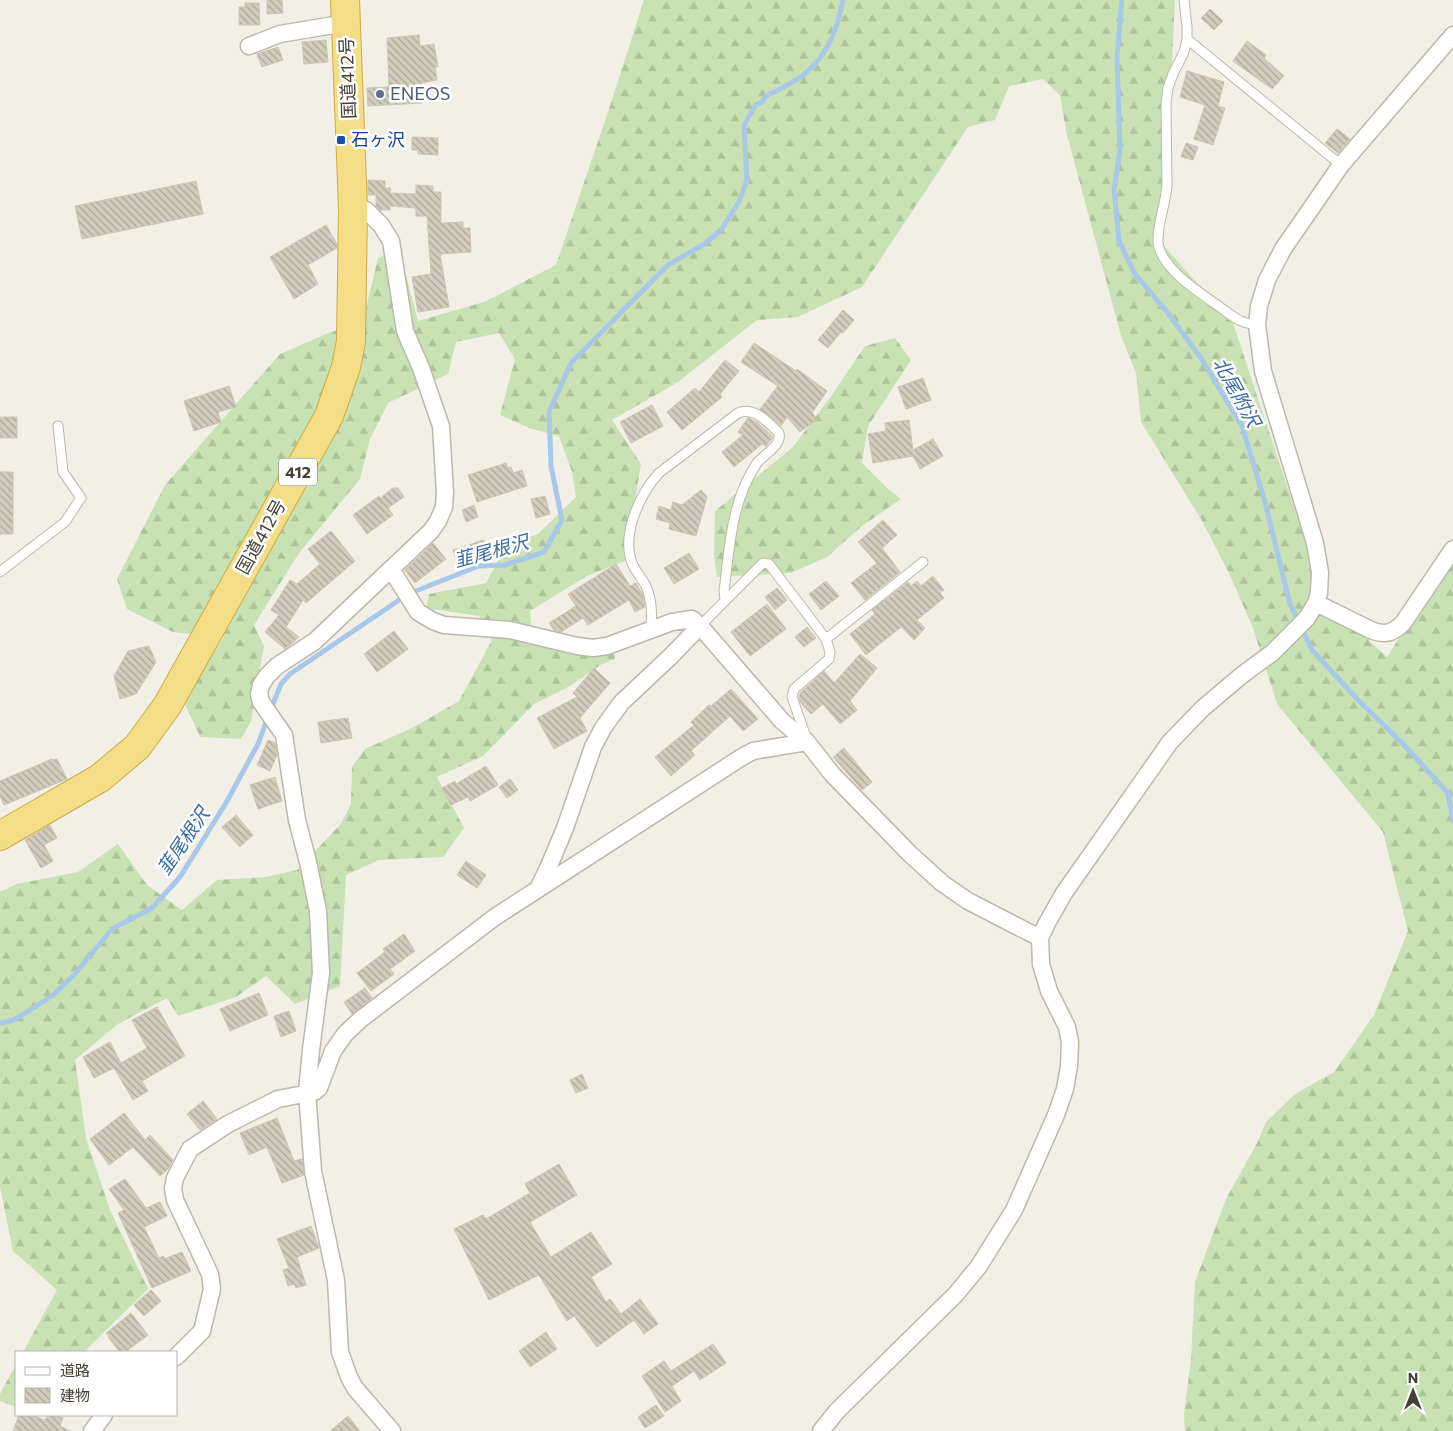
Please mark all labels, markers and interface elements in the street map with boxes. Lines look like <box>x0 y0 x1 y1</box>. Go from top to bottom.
street label: 国道412号 <box>335 37 359 119</box>
place label: ENEOS <box>390 82 450 104</box>
marker: ENEOS <box>374 88 386 100</box>
place label: 石ヶ沢 <box>351 128 405 150</box>
marker: 石ヶ沢 <box>335 134 347 146</box>
water label: 北尾附沢 <box>1209 353 1267 433</box>
road number: 412 <box>279 458 317 486</box>
street label: 国道412号 <box>231 495 290 578</box>
water label: 韮尾根沢 <box>451 529 533 571</box>
water label: 韮尾根沢 <box>152 800 215 879</box>
legend <box>15 1351 178 1416</box>
text: 道路 <box>60 1361 90 1379</box>
north arrow <box>1388 1366 1438 1416</box>
text: N <box>1408 1369 1418 1386</box>
text: 建物 <box>60 1386 90 1404</box>

